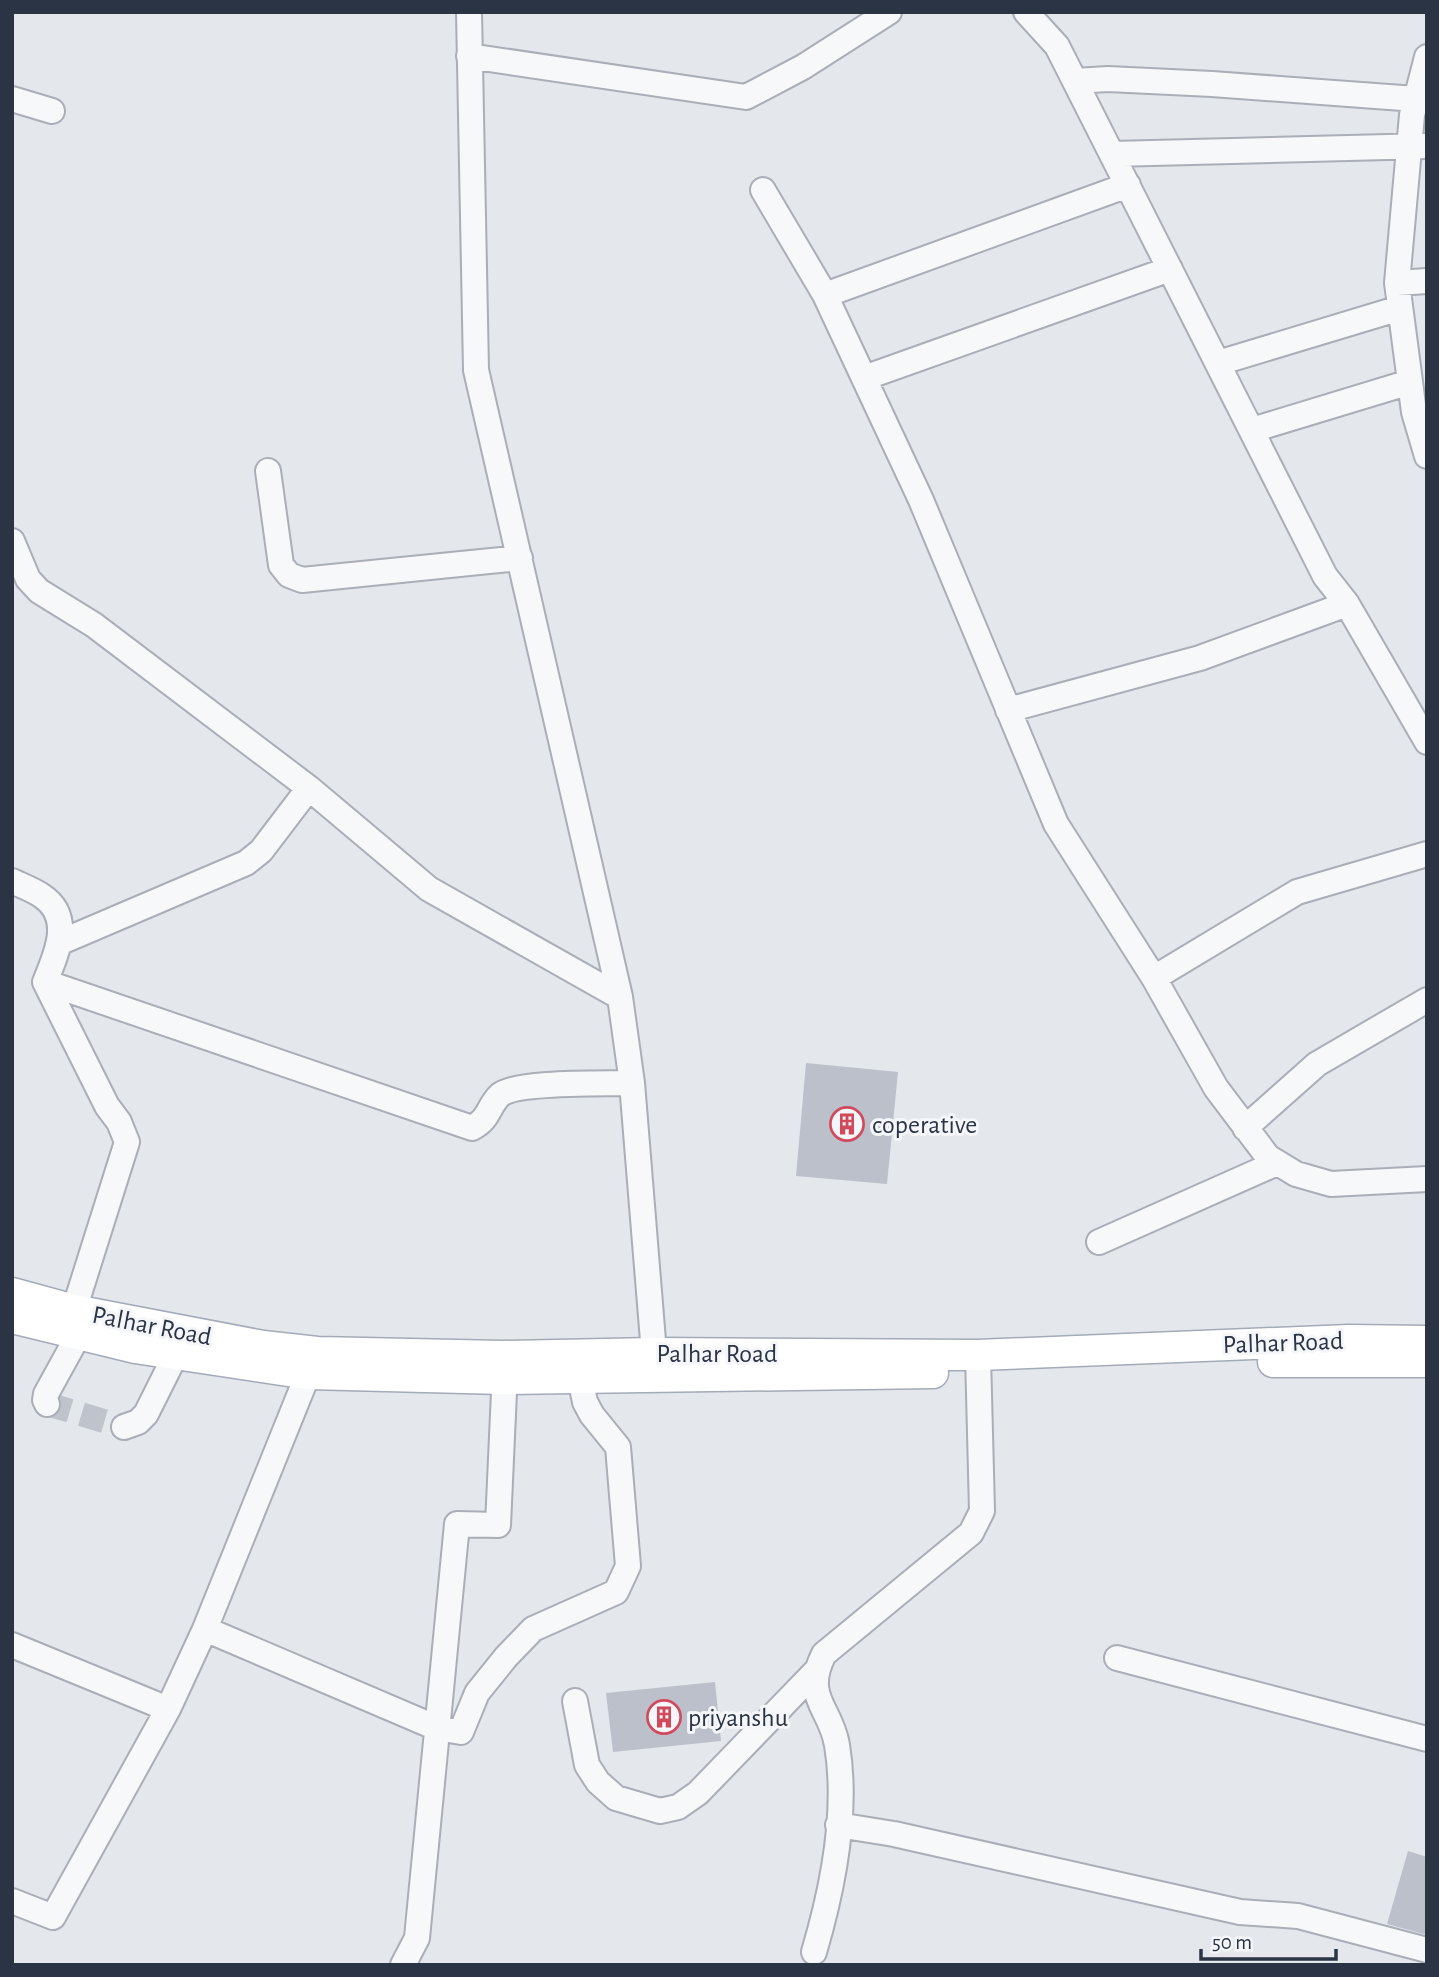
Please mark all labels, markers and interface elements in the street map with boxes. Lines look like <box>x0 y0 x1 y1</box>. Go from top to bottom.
building icon: coperative <box>828 1105 866 1143</box>
place label: coperative <box>872 1112 977 1138</box>
street label: Palhar Road <box>90 1302 214 1350</box>
street label: Palhar Road <box>1222 1328 1344 1358</box>
street label: Palhar Road <box>657 1341 777 1367</box>
building icon: priyanshu <box>645 1698 683 1736</box>
place label: priyanshu <box>688 1705 788 1731</box>
scale bar <box>1201 1918 1336 1962</box>
text: 50 m <box>1212 1932 1252 1953</box>

